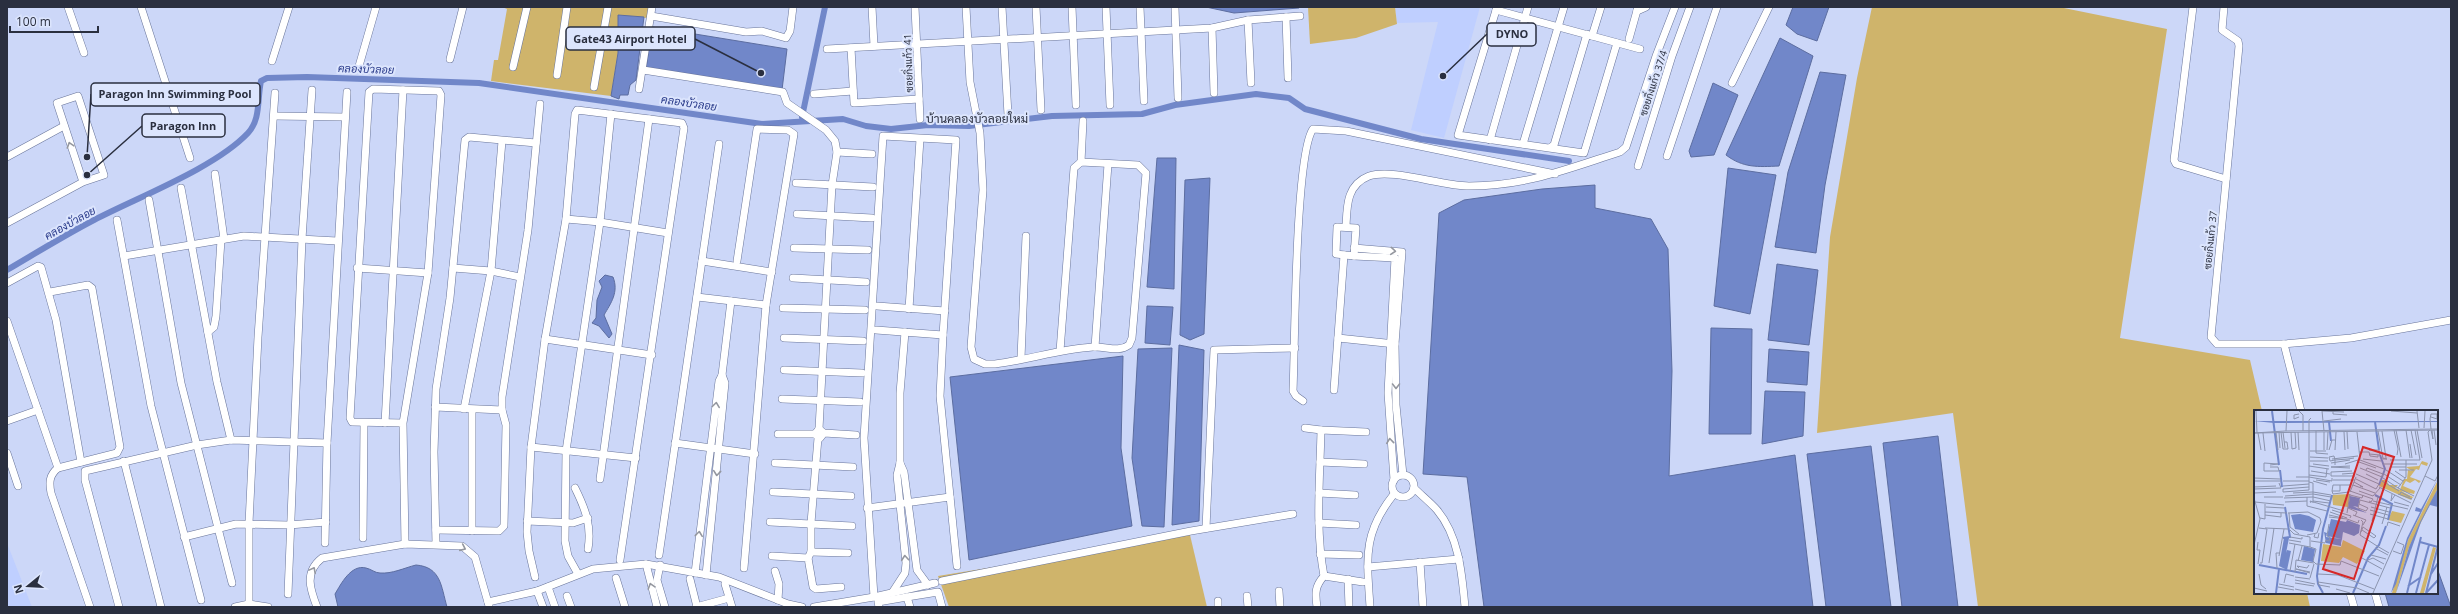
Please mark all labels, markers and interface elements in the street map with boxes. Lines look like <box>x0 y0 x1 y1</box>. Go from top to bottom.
scale bar <box>10 8 98 34</box>
text: 100 m <box>16 13 51 30</box>
callout: DYNO <box>1487 23 1536 46</box>
text: DYNO <box>1496 26 1529 41</box>
callout: Gate43 Airport Hotel <box>566 27 695 50</box>
text: Gate43 Airport Hotel <box>573 31 687 46</box>
street label: ซอยกิ่งแก้ว 41 <box>899 33 916 93</box>
street label: ซอยกิ่งแก้ว 37/4 <box>1635 48 1670 118</box>
water label: คลองบัวลอย <box>338 60 395 77</box>
callout: Paragon Inn Swimming Pool <box>91 83 260 106</box>
text: Paragon Inn Swimming Pool <box>98 86 252 101</box>
water label: คลองบัวลอย <box>660 91 719 114</box>
district label: บ้านคลองบัวลอยใหม่ <box>926 110 1028 127</box>
callout: Paragon Inn <box>142 114 225 137</box>
text: Paragon Inn <box>150 118 216 133</box>
one-way arrow <box>66 142 75 149</box>
water label: คลองบัวลอย <box>41 202 99 243</box>
street label: ซอยกิ่งแก้ว 37 <box>2199 210 2220 270</box>
one-way arrow <box>1390 246 1396 255</box>
one-way arrow <box>1392 383 1400 389</box>
one-way arrow <box>711 402 720 408</box>
inset map <box>2254 410 2438 594</box>
one-way arrow <box>1386 438 1395 444</box>
one-way arrow <box>713 470 722 476</box>
one-way arrow <box>694 531 703 537</box>
one-way arrow <box>459 543 466 551</box>
one-way arrow <box>901 555 910 561</box>
north arrow <box>8 566 48 606</box>
one-way arrow <box>308 567 316 574</box>
text: N <box>9 583 27 596</box>
one-way arrow <box>647 583 655 590</box>

